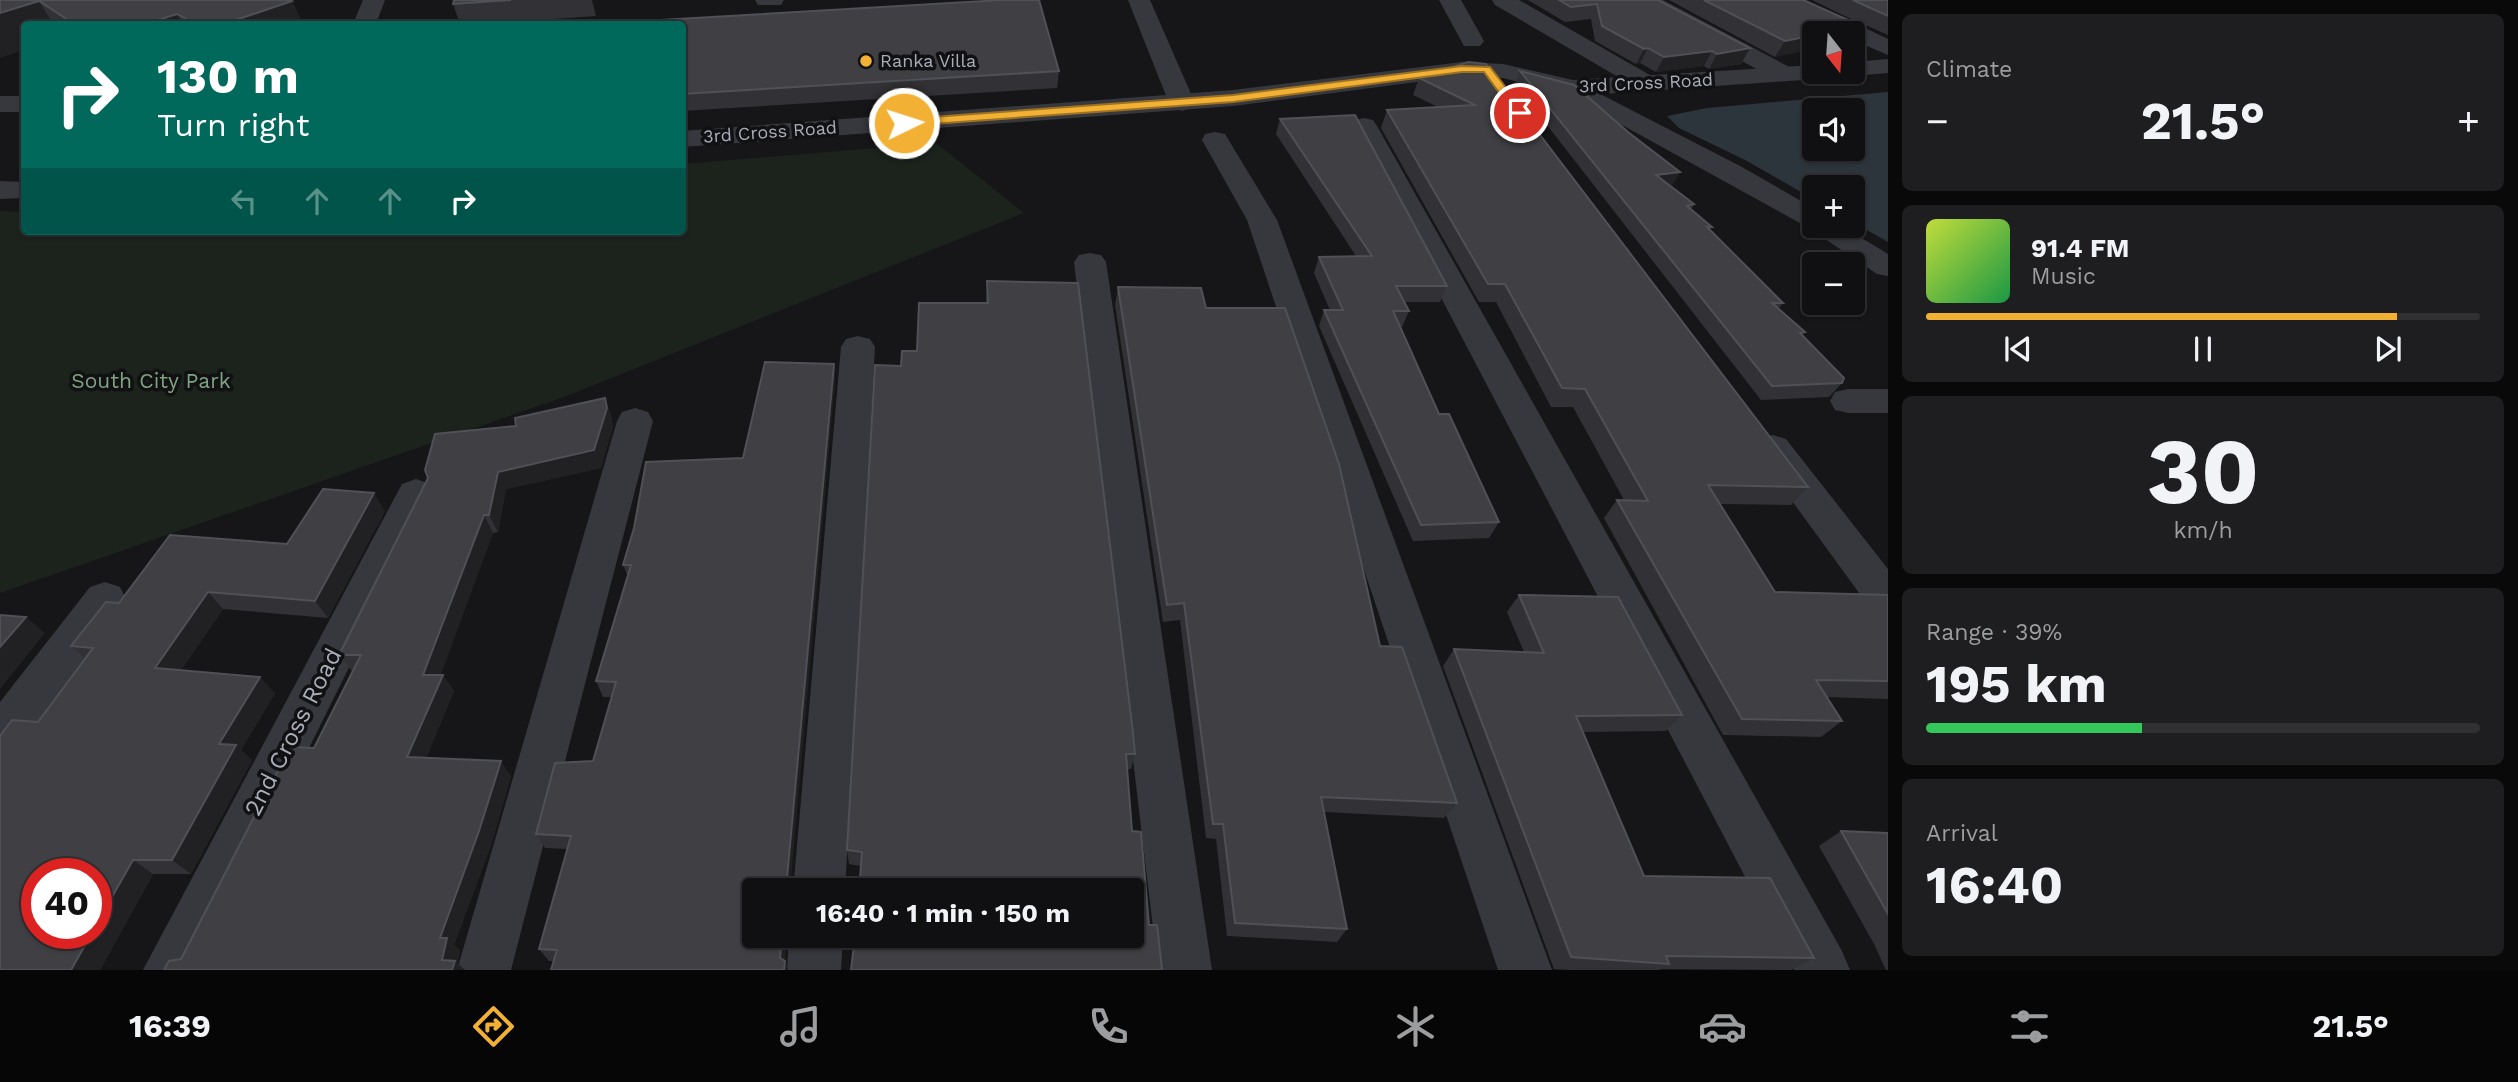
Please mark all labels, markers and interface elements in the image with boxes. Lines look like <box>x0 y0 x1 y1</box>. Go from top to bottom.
north arrow <box>1802 21 1866 84</box>
map controls <box>1802 21 1865 315</box>
text: 130 m <box>157 47 299 105</box>
icon: right <box>42 49 133 140</box>
place label: Ranka Villa <box>880 50 976 71</box>
marker: Ranka Villa <box>858 53 874 69</box>
text: Climate <box>1926 56 2012 83</box>
street label: 3rd Cross Road <box>1578 69 1714 96</box>
pin <box>1490 83 1550 143</box>
position arrow <box>867 86 941 160</box>
text: 21.5° <box>2141 91 2265 152</box>
icon: arrive <box>1501 94 1539 132</box>
button: sound <box>1802 98 1865 161</box>
text: − <box>1926 99 1949 143</box>
text: + <box>2457 99 2480 143</box>
text: Turn right <box>157 106 309 144</box>
street label: 3rd Cross Road <box>702 116 838 147</box>
button: + <box>1802 175 1865 238</box>
icon: left <box>225 182 263 220</box>
icon: ahead <box>298 182 336 220</box>
icon: ahead <box>371 182 409 220</box>
icon: right <box>444 182 482 220</box>
text: 91.4 FM <box>2031 233 2129 263</box>
button: − <box>1802 252 1865 315</box>
text: Music <box>2031 263 2096 290</box>
icon: previous <box>1999 330 2037 368</box>
icon: pause <box>2184 330 2222 368</box>
icon: next <box>2369 330 2407 368</box>
park label: South City Park <box>71 368 231 393</box>
text: 30 <box>2147 418 2259 525</box>
text: km/h <box>2173 517 2233 544</box>
text: Range · 39% <box>1926 619 2062 646</box>
street label: 2nd Cross Road <box>239 643 347 821</box>
text: 195 km <box>1926 654 2107 715</box>
text: Arrival <box>1926 820 1998 847</box>
text: 16:40 <box>1926 855 2063 916</box>
speed limit sign: 40 <box>21 858 112 949</box>
text: 16:40 · 1 min · 150 m <box>816 898 1070 928</box>
icon: directions <box>469 1002 518 1051</box>
icon: music <box>776 1002 825 1051</box>
icon: phone <box>1084 1002 1133 1051</box>
icon: climate <box>1391 1002 1440 1051</box>
icon: car <box>1698 1002 1747 1051</box>
icon: filters <box>2005 1002 2054 1051</box>
text: 16:39 <box>129 1007 211 1045</box>
text: 21.5° <box>2312 1007 2389 1045</box>

